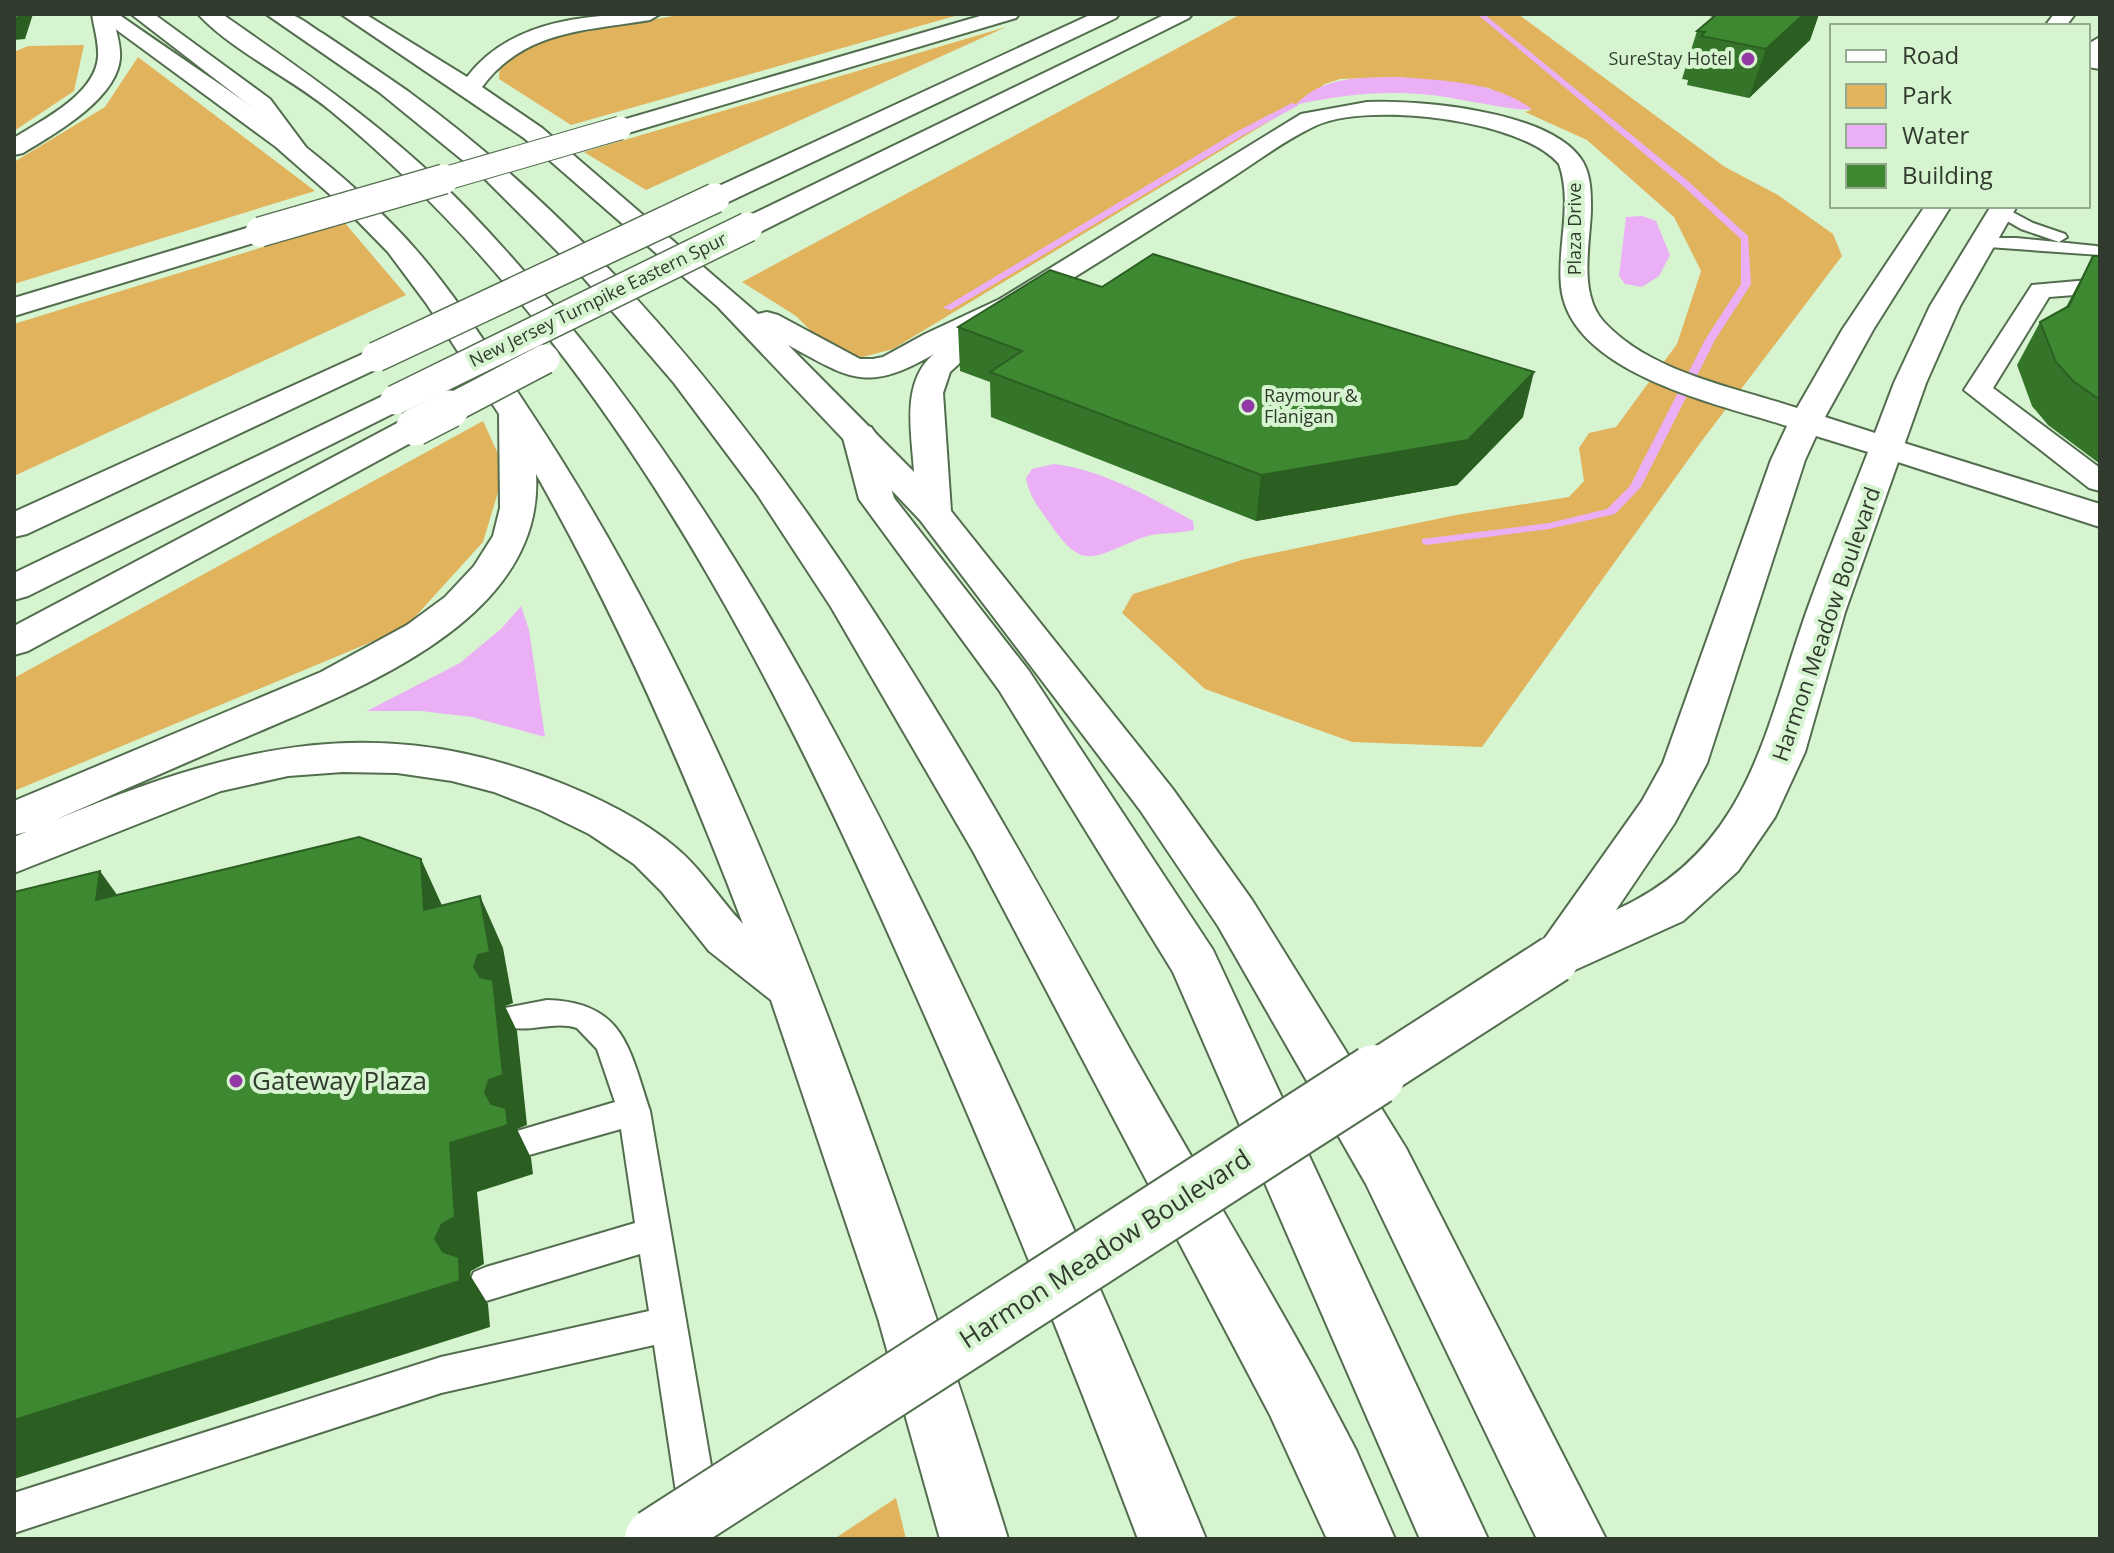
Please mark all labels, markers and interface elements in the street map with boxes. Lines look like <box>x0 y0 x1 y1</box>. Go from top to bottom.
legend <box>1830 24 2090 208</box>
text: Road <box>1902 38 1959 71</box>
place label: SureStay Hotel <box>1608 46 1732 70</box>
marker: SureStay Hotel <box>1739 50 1757 68</box>
text: Park <box>1902 78 1953 111</box>
text: Water <box>1902 118 1970 151</box>
text: Building <box>1902 158 1993 191</box>
street label: Plaza Drive <box>1562 183 1586 275</box>
street label: New Jersey Turnpike Eastern Spur <box>465 226 731 372</box>
place label: Raymour & Flanigan <box>1264 383 1359 428</box>
marker: Raymour & Flanigan <box>1239 397 1257 415</box>
street label: Harmon Meadow Boulevard <box>1764 482 1886 765</box>
place label: Gateway Plaza <box>252 1062 427 1098</box>
marker: Gateway Plaza <box>227 1072 245 1090</box>
street label: Harmon Meadow Boulevard <box>952 1140 1257 1356</box>

